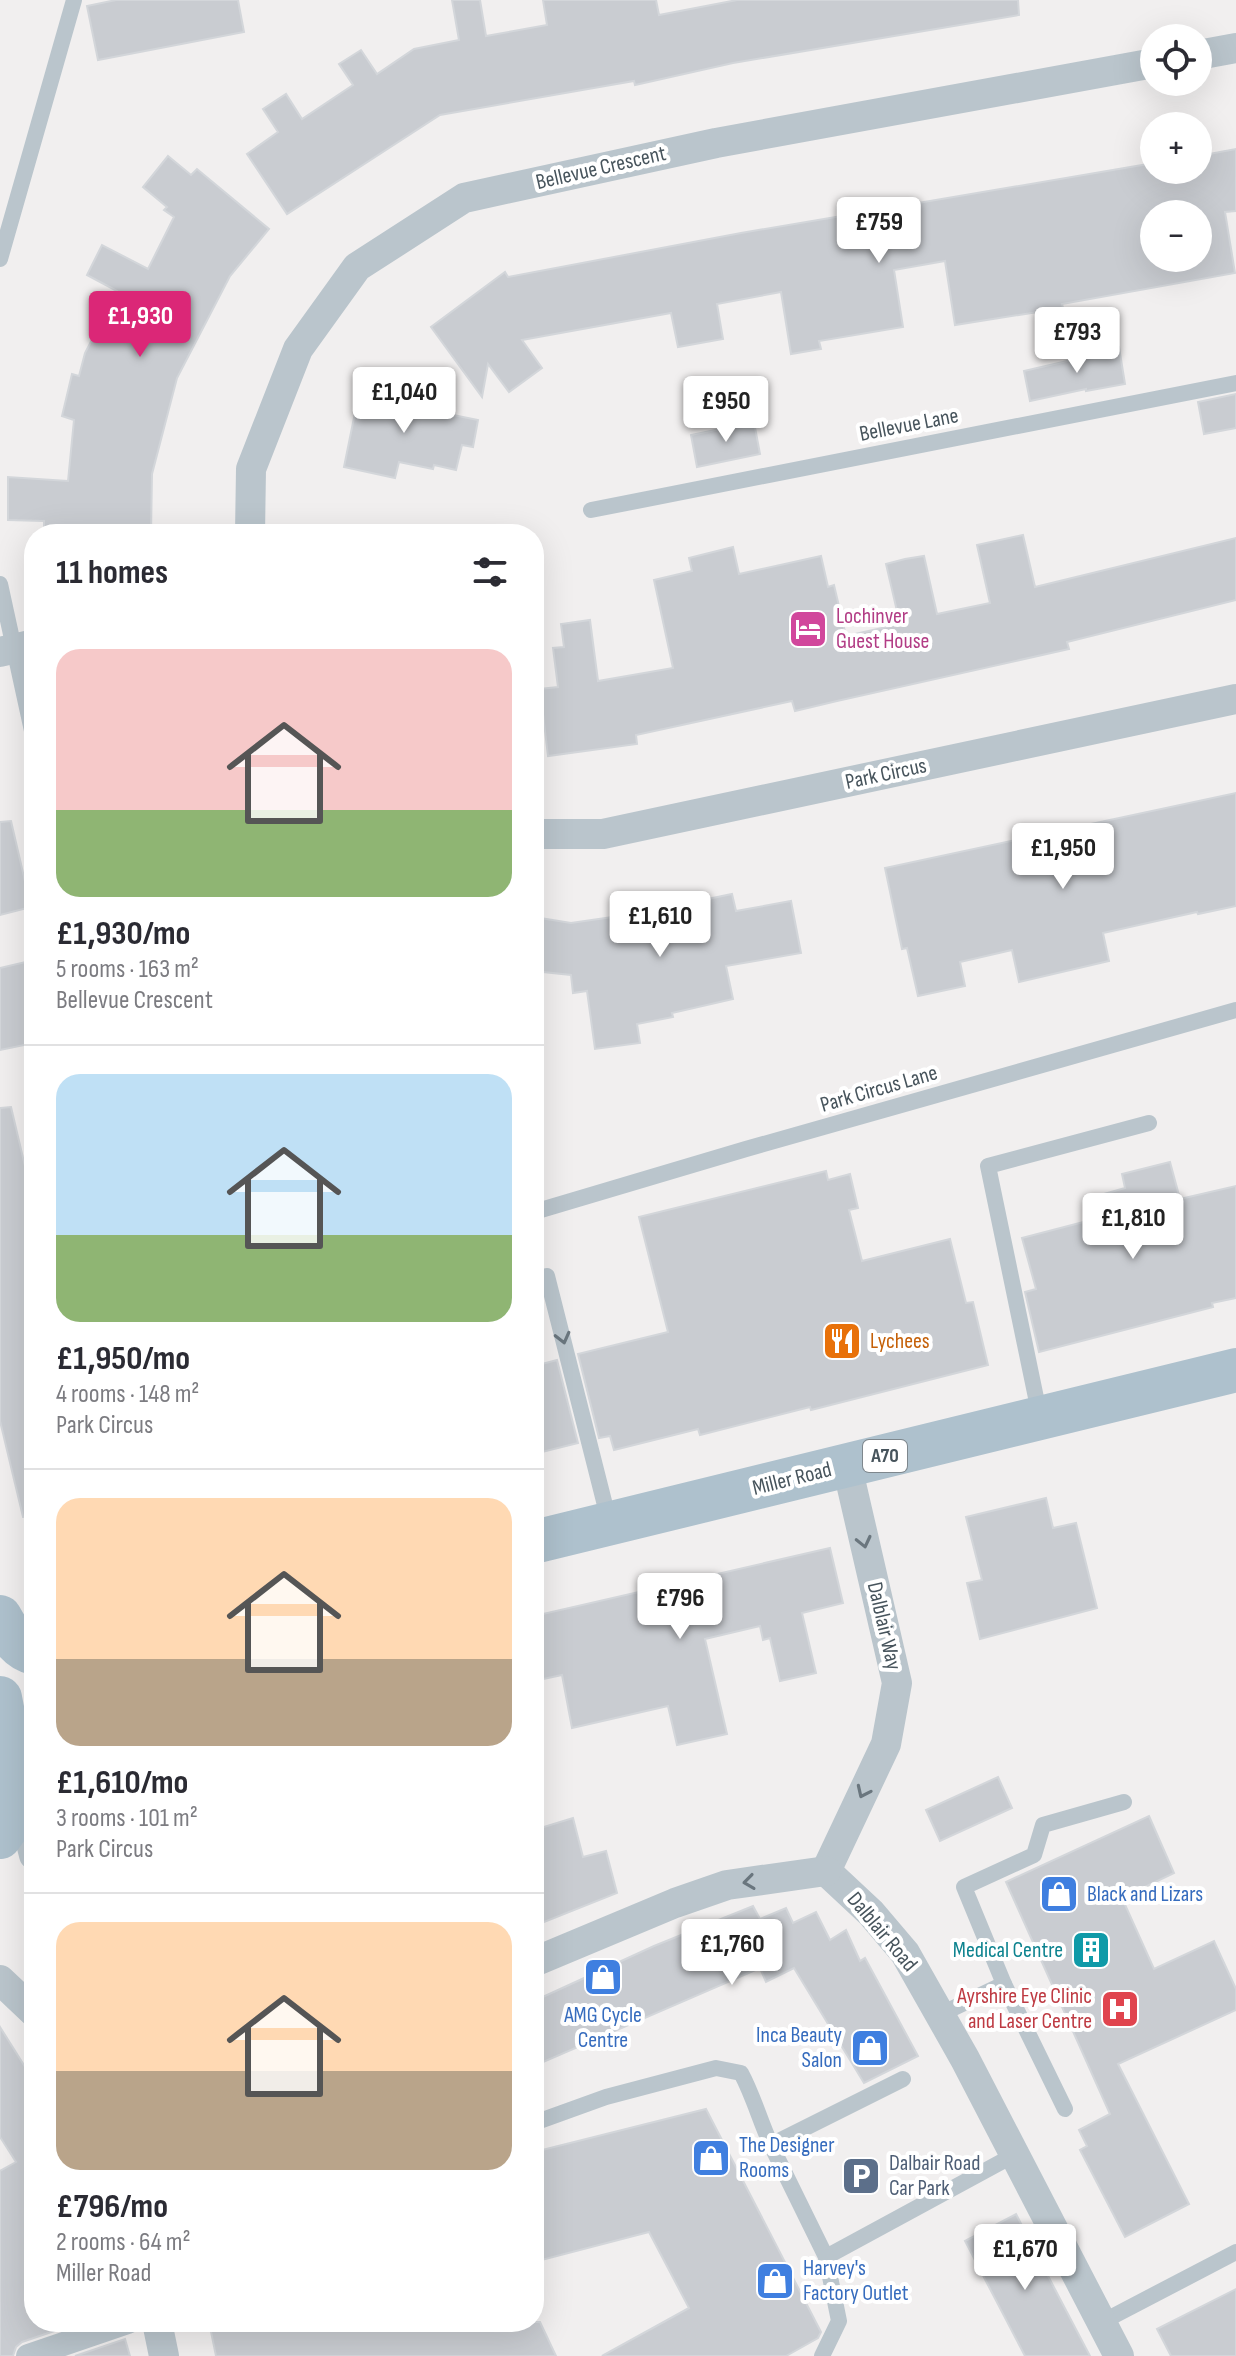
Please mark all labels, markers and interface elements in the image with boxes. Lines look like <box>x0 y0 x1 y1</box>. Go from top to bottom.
map controls <box>1140 24 1212 272</box>
button: locate <box>1140 24 1212 96</box>
button: + <box>1140 112 1212 184</box>
street label: Bellevue Crescent <box>533 140 669 196</box>
pin: £759 <box>832 197 926 265</box>
button: − <box>1140 200 1212 272</box>
text: £759 <box>855 207 903 238</box>
pin: £1,930 <box>75 291 205 359</box>
text: £1,930 <box>107 301 173 332</box>
pin: £793 <box>1030 307 1124 375</box>
text: £793 <box>1053 317 1101 348</box>
pin: £1,040 <box>339 367 469 435</box>
pin: £950 <box>679 376 773 444</box>
text: £1,040 <box>371 377 437 408</box>
text: £950 <box>701 386 751 417</box>
street label: Bellevue Lane <box>857 402 961 448</box>
icon: filters <box>468 550 512 594</box>
text: 11 homes <box>56 552 168 593</box>
place label: Lochinver Guest House <box>836 603 929 655</box>
hotel icon: Lochinver Guest House <box>787 608 829 650</box>
icon: home <box>212 701 356 845</box>
street label: Park Circus <box>843 752 929 796</box>
pin: £1,950 <box>998 823 1128 891</box>
text: £1,950 <box>1030 833 1096 864</box>
pin: £1,610 <box>595 891 725 959</box>
text: £1,610 <box>628 901 692 932</box>
text: £1,930/mo <box>56 913 190 954</box>
text: 5 rooms · 163 m² <box>56 954 199 985</box>
text: Bellevue Crescent <box>56 985 213 1016</box>
street label: Park Circus Lane <box>817 1059 941 1119</box>
icon: home <box>212 1126 356 1270</box>
pin: £1,810 <box>1068 1193 1198 1261</box>
text: £1,810 <box>1100 1203 1166 1234</box>
restaurant icon: Lychees <box>821 1320 863 1362</box>
place label: Lychees <box>870 1328 930 1355</box>
one-way arrow <box>553 1331 570 1345</box>
text: £1,950/mo <box>56 1338 190 1379</box>
text: 4 rooms · 148 m² <box>56 1379 199 1410</box>
text: Park Circus <box>56 1410 153 1441</box>
road number: A70 <box>863 1440 907 1472</box>
street label: Miller Road <box>750 1456 834 1502</box>
one-way arrow <box>855 1535 872 1548</box>
icon: home <box>212 1550 356 1694</box>
pin: £796 <box>633 1573 727 1641</box>
street label: Dalblair Way <box>861 1579 907 1673</box>
text: £796 <box>655 1583 705 1614</box>
text: £1,610/mo <box>56 1762 188 1803</box>
one-way arrow <box>857 1784 873 1799</box>
text: 3 rooms · 101 m² <box>56 1803 198 1834</box>
text: Park Circus <box>56 1834 153 1865</box>
one-way arrow <box>742 1873 756 1890</box>
shop icon: Black and Lizars <box>1038 1873 1080 1915</box>
place label: Black and Lizars <box>1087 1881 1203 1908</box>
street label: Dalblair Road <box>841 1887 923 1977</box>
pin: £1,760 <box>667 1919 797 1987</box>
text: £1,760 <box>699 1929 765 1960</box>
building icon: Medical Centre <box>1070 1929 1112 1971</box>
place label: Medical Centre <box>953 1937 1063 1964</box>
shop icon: AMG Cycle Centre <box>582 1956 624 1998</box>
icon: home <box>212 1974 356 2118</box>
place label: Ayrshire Eye Clinic and Laser Centre <box>956 1983 1092 2035</box>
hospital icon: Ayrshire Eye Clinic and Laser Centre <box>1099 1988 1141 2030</box>
place label: AMG Cycle Centre <box>563 2002 642 2054</box>
place label: Inca Beauty Salon <box>756 2022 843 2074</box>
shop icon: Inca Beauty Salon <box>849 2027 891 2069</box>
place label: The Designer Rooms <box>739 2132 835 2184</box>
shop icon: The Designer Rooms <box>690 2137 732 2179</box>
place label: Dalbair Road Car Park <box>889 2150 980 2202</box>
parking icon: Dalbair Road Car Park <box>840 2155 882 2197</box>
text: £796/mo <box>56 2186 168 2227</box>
pin: £1,670 <box>960 2224 1090 2292</box>
text: 2 rooms · 64 m² <box>56 2227 191 2258</box>
text: £1,670 <box>992 2234 1058 2265</box>
place label: Harvey's Factory Outlet <box>803 2255 909 2307</box>
text: Miller Road <box>56 2258 151 2289</box>
shop icon: Harvey's Factory Outlet <box>754 2260 796 2302</box>

